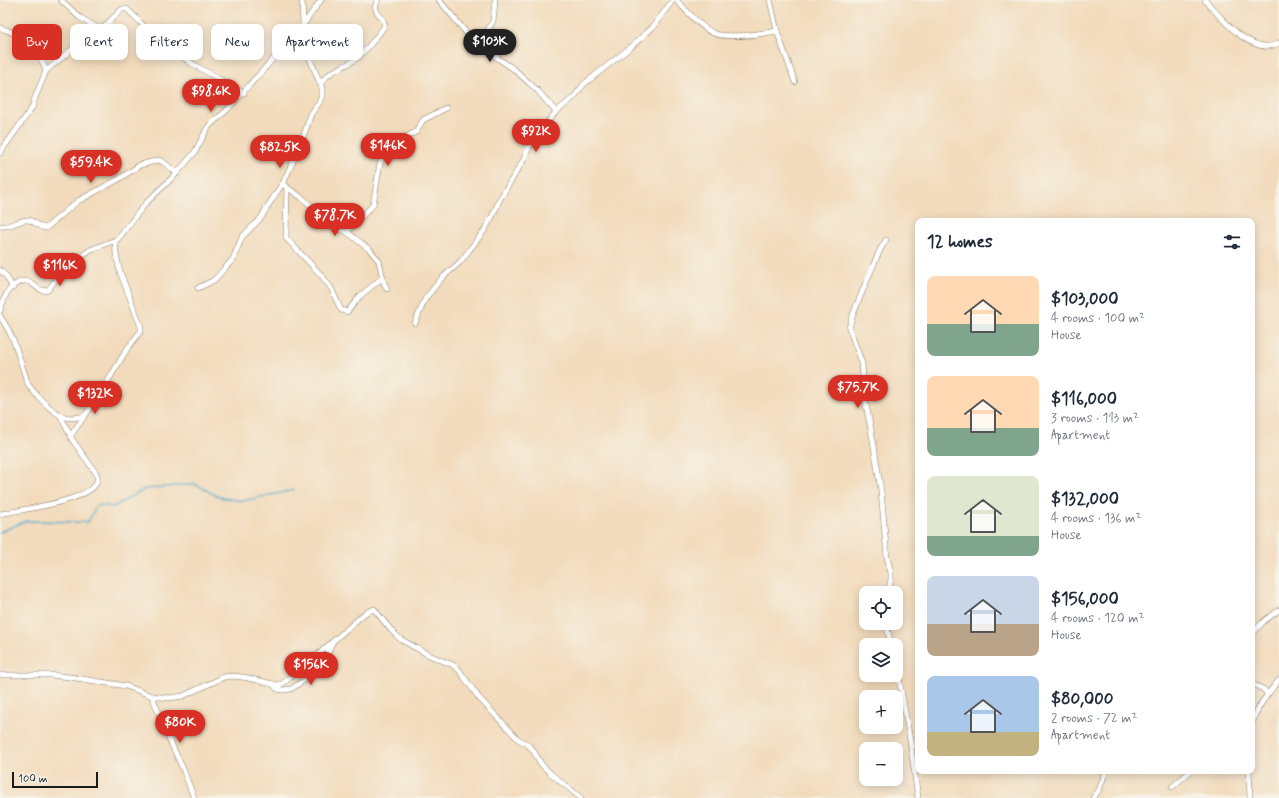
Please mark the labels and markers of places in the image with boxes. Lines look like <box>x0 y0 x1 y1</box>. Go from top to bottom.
pin: $103K <box>462 29 518 63</box>
pin: $98.6K <box>178 79 244 113</box>
pin: $92K <box>512 119 560 153</box>
pin: $146K <box>360 133 416 167</box>
pin: $82.5K <box>247 135 313 169</box>
pin: $59.4K <box>58 150 124 184</box>
pin: $78.7K <box>302 203 368 237</box>
pin: $116K <box>32 253 88 287</box>
pin: $75.7K <box>825 375 891 409</box>
pin: $132K <box>67 381 123 415</box>
pin: $156K <box>283 652 339 686</box>
pin: $80K <box>156 710 204 744</box>

